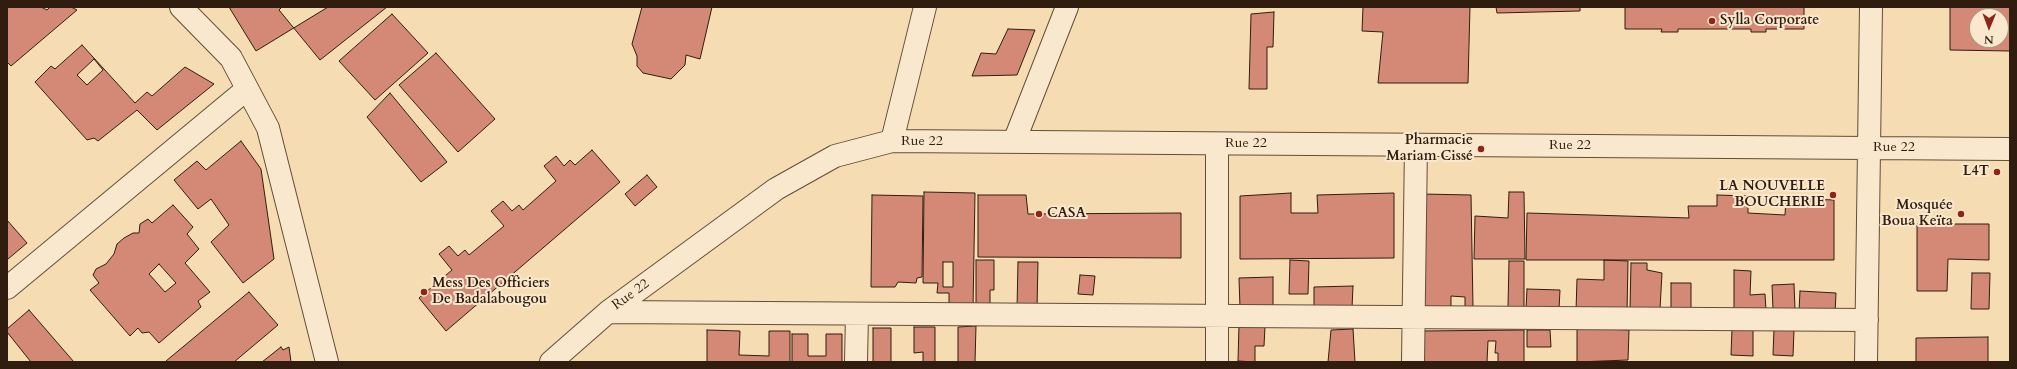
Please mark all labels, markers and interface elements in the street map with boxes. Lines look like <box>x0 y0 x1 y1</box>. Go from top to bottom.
north arrow <box>1969 8 2009 48</box>
place label: Sylla Corporate <box>1720 13 1819 29</box>
marker: Sylla Corporate <box>1707 16 1717 26</box>
text: N <box>1984 32 1994 47</box>
place label: Pharmacie Mariam Cissé <box>1386 133 1473 166</box>
street label: Rue 22 <box>901 134 943 150</box>
street label: Rue 22 <box>1225 136 1267 152</box>
street label: Rue 22 <box>1549 138 1591 154</box>
street label: Rue 22 <box>1873 140 1915 156</box>
marker: Pharmacie Mariam Cissé <box>1476 144 1486 154</box>
place label: L4T <box>1963 164 1989 180</box>
marker: L4T <box>1992 167 2002 177</box>
place label: LA NOUVELLE BOUCHERIE <box>1719 179 1825 212</box>
marker: LA NOUVELLE BOUCHERIE <box>1828 190 1838 200</box>
place label: Mosquée Boua Keïta <box>1882 198 1953 230</box>
place label: CASA <box>1047 206 1086 222</box>
marker: CASA <box>1034 209 1044 219</box>
marker: Mosquée Boua Keïta <box>1956 209 1966 219</box>
place label: Mess Des Officiers De Badalabougou <box>432 276 549 308</box>
street label: Rue 22 <box>609 276 653 314</box>
marker: Mess Des Officiers De Badalabougou <box>419 287 429 297</box>

